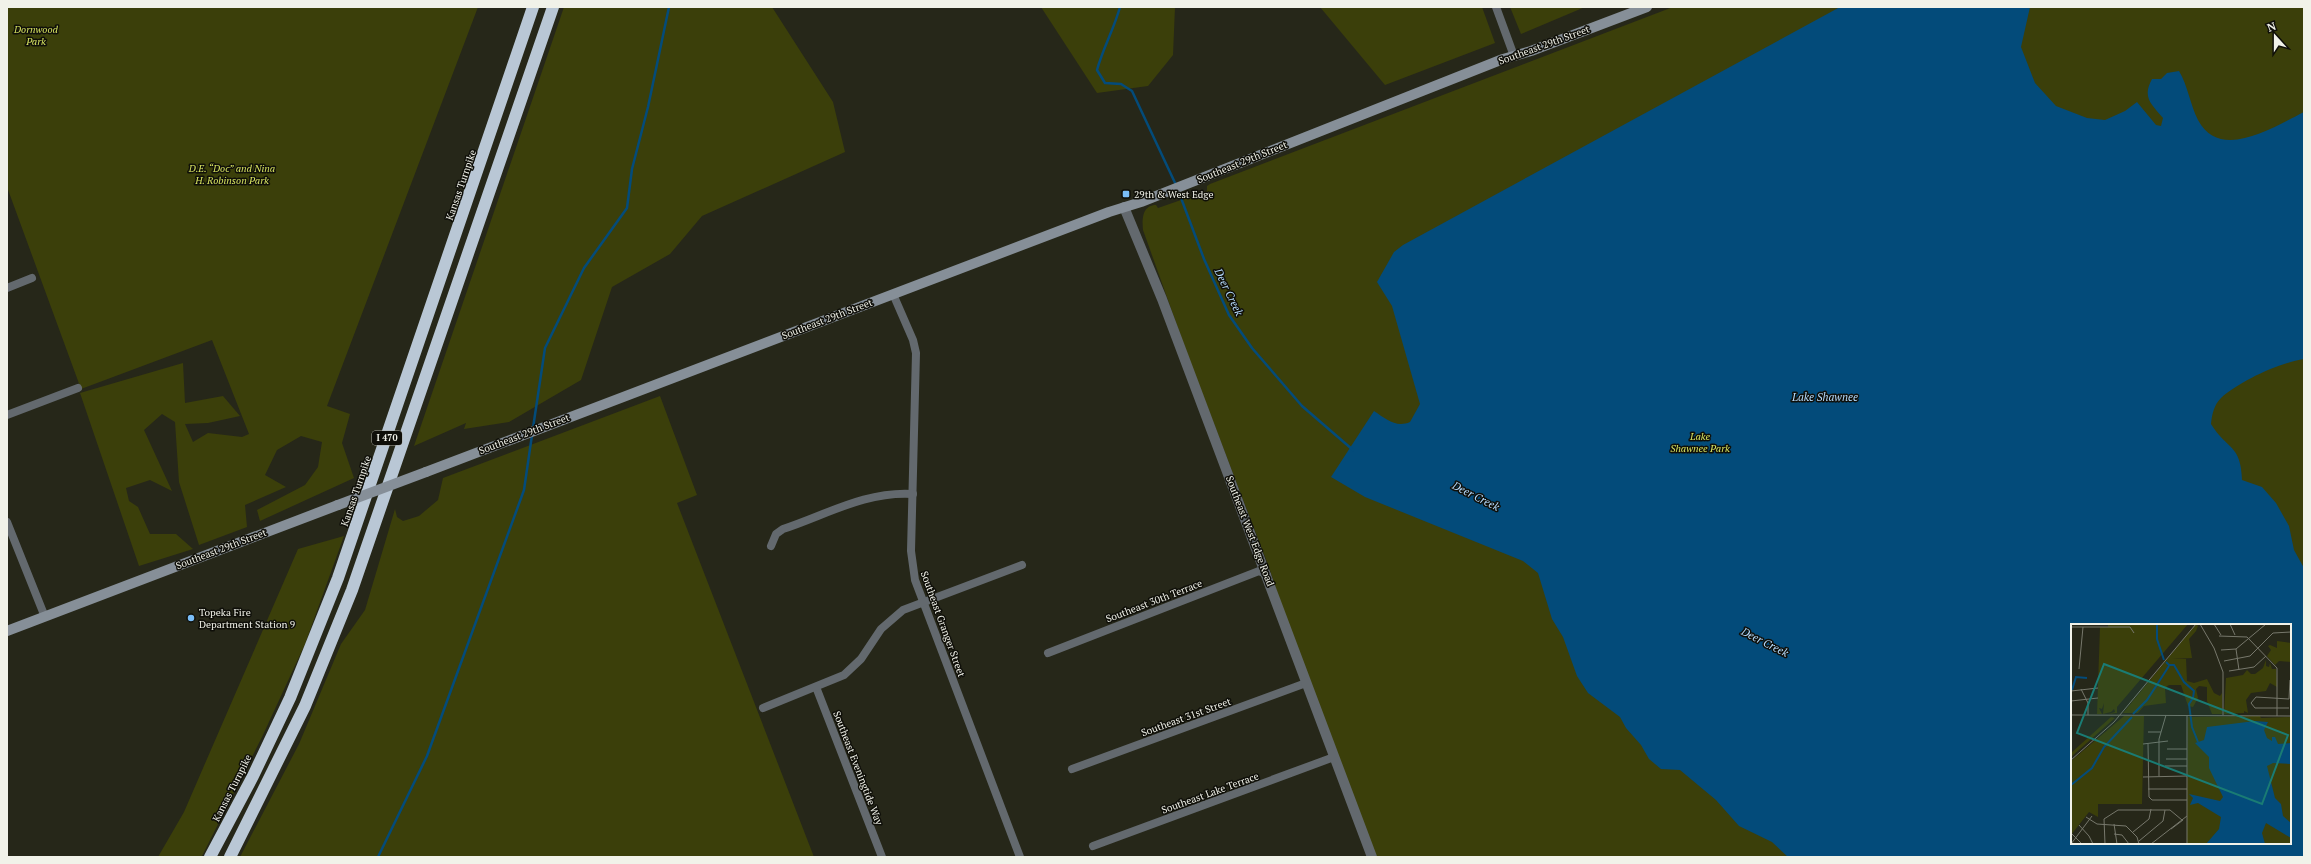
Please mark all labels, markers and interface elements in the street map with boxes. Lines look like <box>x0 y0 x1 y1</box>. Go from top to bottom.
north arrow <box>2255 16 2295 56</box>
text: N <box>2265 18 2278 35</box>
street label: Southeast 29th Street <box>1497 22 1592 68</box>
park label: Dornwood Park <box>13 23 59 48</box>
street label: Southeast 29th Street <box>1195 138 1289 186</box>
street label: Kansas Turnpike <box>443 148 479 222</box>
park label: D.E. “Doc” and Nina H. Robinson Park <box>188 162 275 187</box>
place label: 29th & West Edge <box>1134 188 1214 201</box>
marker: 29th & West Edge <box>1121 189 1131 199</box>
water label: Deer Creek <box>1211 265 1247 319</box>
street label: Southeast 29th Street <box>780 296 874 342</box>
water label: Lake Shawnee <box>1791 390 1858 404</box>
street label: Southeast 29th Street <box>477 411 571 457</box>
park label: Lake Shawnee Park <box>1670 430 1730 455</box>
road number: I 470 <box>372 431 402 445</box>
street label: Kansas Turnpike <box>338 454 374 528</box>
street label: Southeast West Edge Road <box>1223 474 1277 589</box>
water label: Deer Creek <box>1449 478 1503 514</box>
street label: Southeast 29th Street <box>174 526 268 572</box>
street label: Southeast Granger Street <box>918 569 968 679</box>
street label: Southeast 30th Terrace <box>1104 577 1204 625</box>
place label: Topeka Fire Department Station 9 <box>199 606 295 631</box>
marker: Topeka Fire Department Station 9 <box>186 613 196 623</box>
water label: Deer Creek <box>1738 624 1792 660</box>
inset map <box>2071 624 2291 844</box>
street label: Southeast 31st Street <box>1139 695 1233 739</box>
street label: Southeast Eveningtide Way <box>830 709 886 828</box>
street label: Kansas Turnpike <box>209 752 255 824</box>
street label: Southeast Lake Terrace <box>1160 769 1260 817</box>

